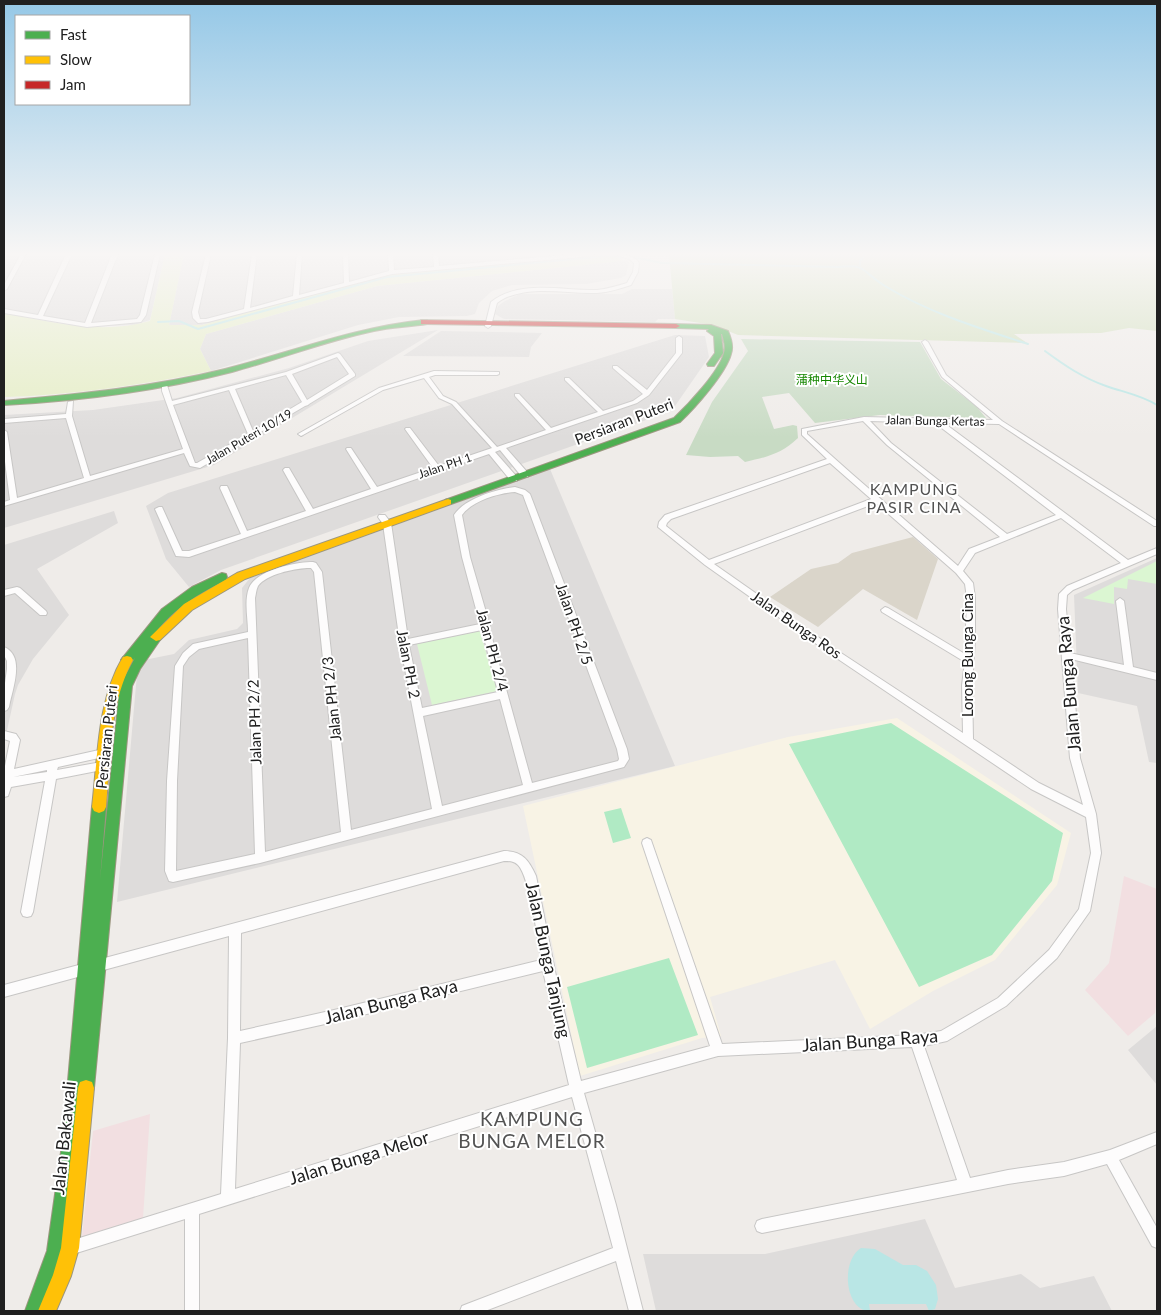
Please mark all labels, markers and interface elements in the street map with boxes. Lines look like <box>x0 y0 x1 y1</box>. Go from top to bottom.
legend <box>15 15 190 105</box>
text: Fast <box>60 25 87 43</box>
text: Slow <box>60 50 92 68</box>
text: Jam <box>60 75 86 93</box>
park label: 蒲种中华义山 <box>796 372 868 387</box>
street label: Persiaran Puteri <box>572 394 675 448</box>
street label: Jalan Puteri 10/19 <box>203 406 295 467</box>
street label: Jalan Bunga Kertas <box>885 412 985 429</box>
street label: Jalan PH 1 <box>416 449 474 482</box>
district label: KAMPUNG PASIR CINA <box>866 479 962 516</box>
street label: Jalan PH 2/5 <box>553 580 597 667</box>
street label: Jalan Bunga Ros <box>748 586 845 662</box>
street label: Lorong Bunga Cina <box>958 593 976 717</box>
street label: Jalan PH 2/4 <box>473 606 513 693</box>
street label: Jalan Bunga Raya <box>1051 615 1085 753</box>
street label: Jalan PH 2 <box>393 628 424 700</box>
street label: Jalan PH 2/3 <box>318 656 344 742</box>
street label: Jalan PH 2/2 <box>244 679 264 765</box>
street label: Persiaran Puteri <box>92 684 120 790</box>
street label: Jalan Bunga Tanjung <box>522 880 576 1040</box>
street label: Jalan Bunga Raya <box>322 974 460 1028</box>
street label: Jalan Bunga Raya <box>801 1024 939 1056</box>
street label: Jalan Bakawali <box>46 1080 80 1196</box>
district label: KAMPUNG BUNGA MELOR <box>458 1107 606 1152</box>
street label: Jalan Bunga Melor <box>286 1125 432 1189</box>

